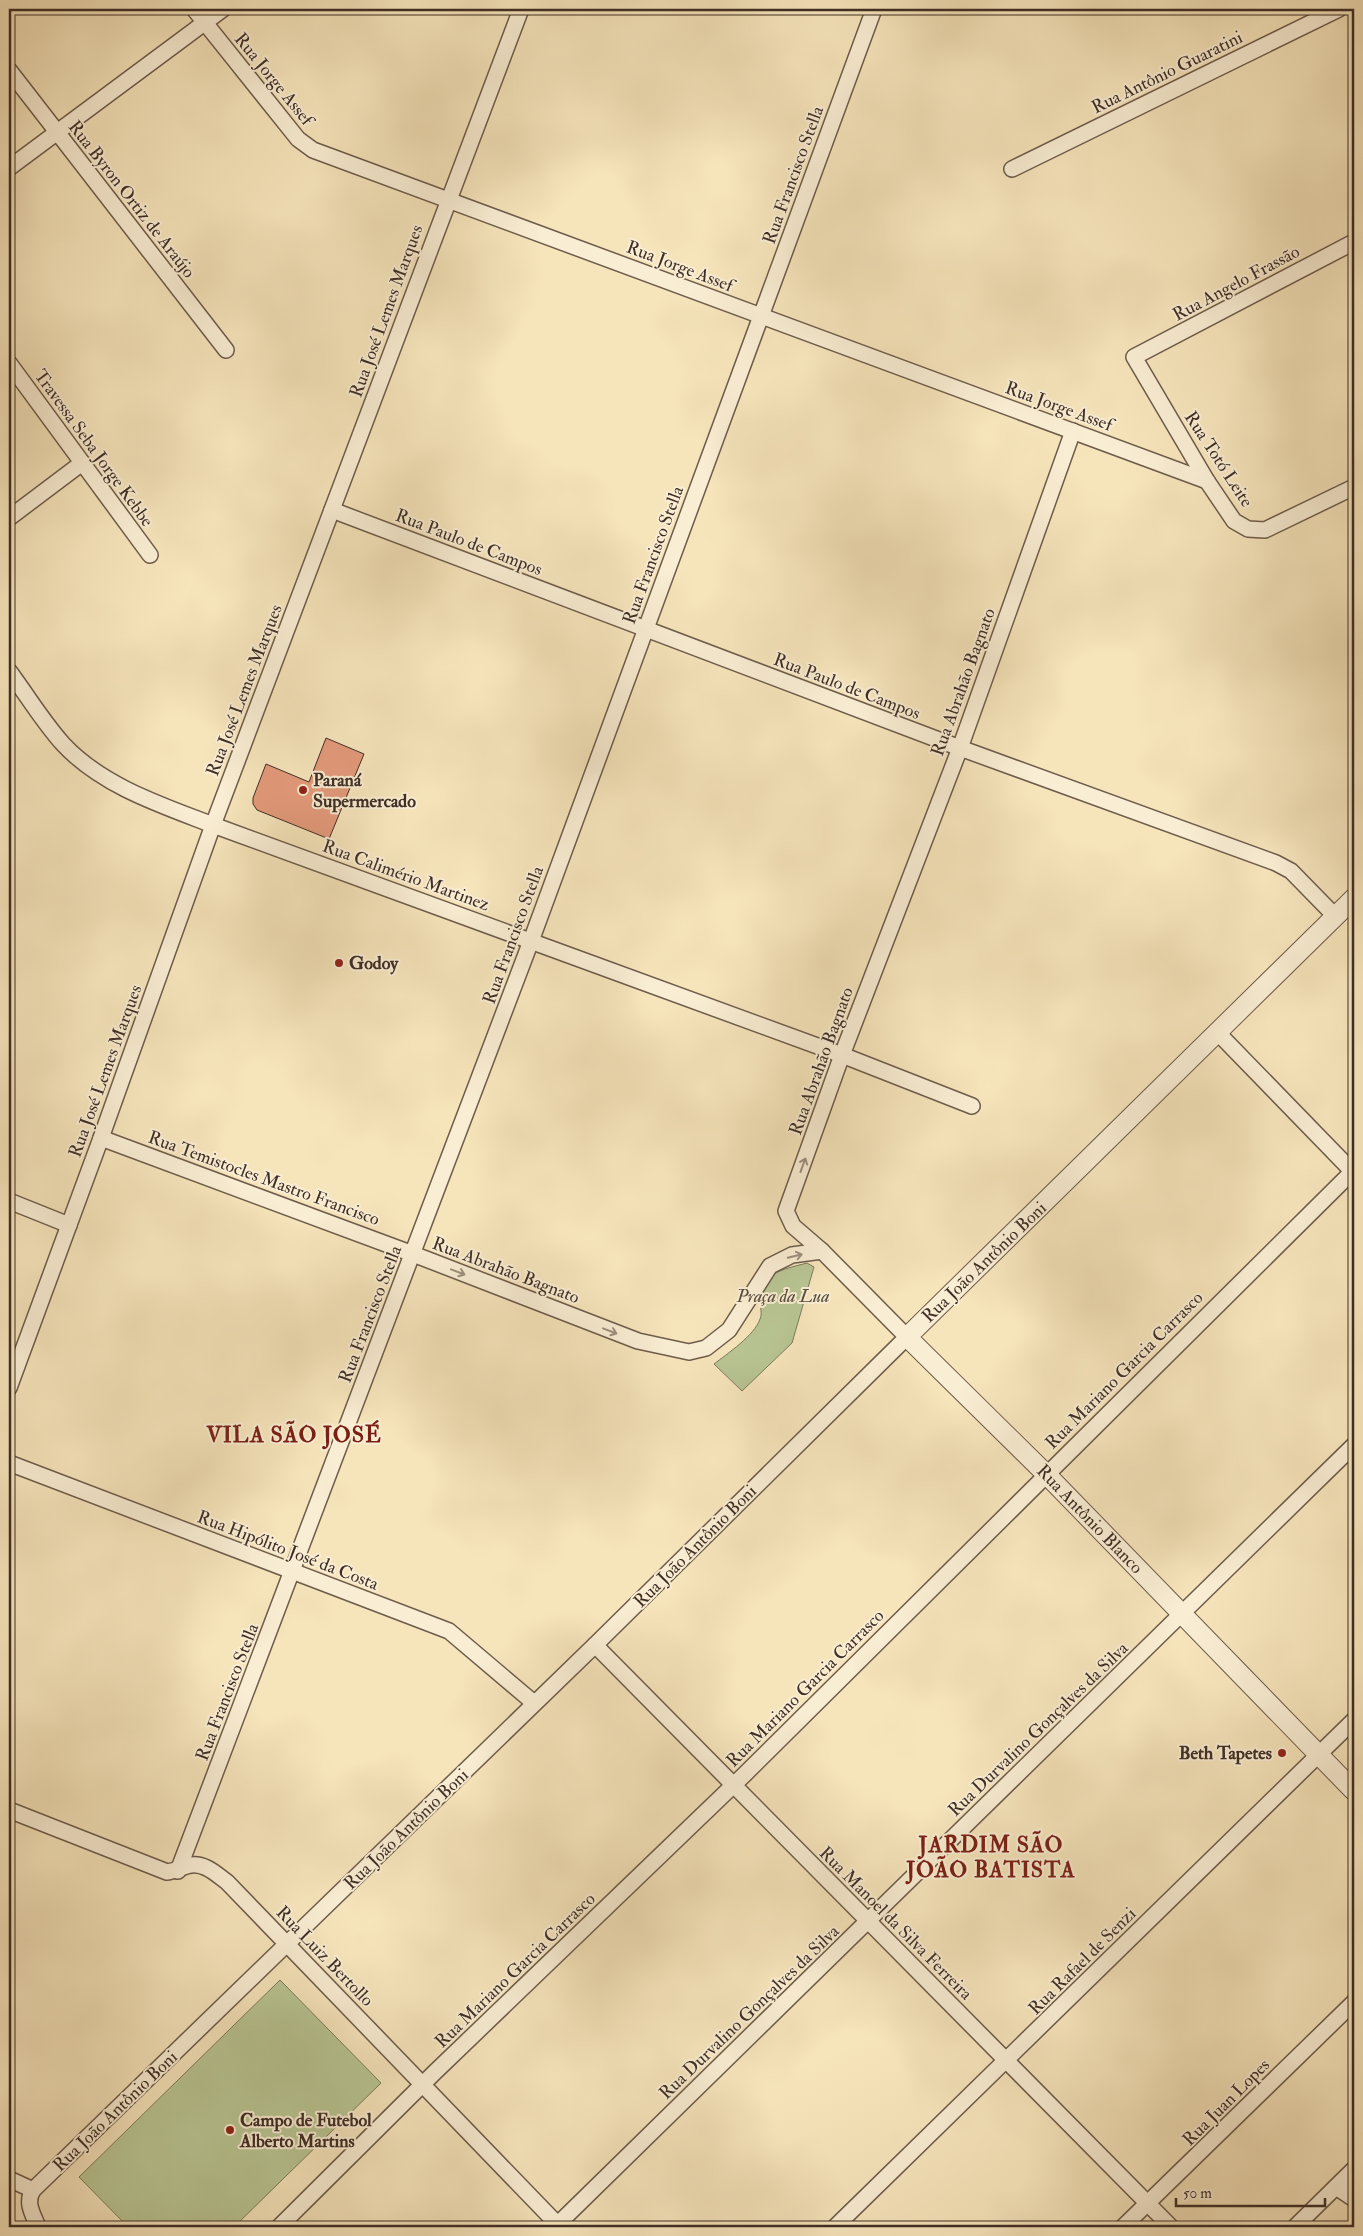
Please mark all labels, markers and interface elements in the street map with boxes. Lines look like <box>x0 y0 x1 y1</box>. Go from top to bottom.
street label: Rua Antônio Guaratini <box>1088 26 1247 119</box>
street label: Rua Jorge Assef <box>229 28 320 133</box>
street label: Rua Francisco Stella <box>758 102 829 247</box>
street label: Rua Byron Ortiz de Araújo <box>63 116 200 283</box>
street label: Rua José Lemes Marques <box>345 222 428 401</box>
street label: Rua Jorge Assef <box>623 236 740 299</box>
street label: Rua Angelo Frassão <box>1169 240 1304 327</box>
street label: Travessa Seba Jorge Kebbe <box>29 365 159 532</box>
street label: Rua Jorge Assef <box>1002 376 1119 438</box>
street label: Rua Totó Leite <box>1179 407 1258 512</box>
street label: Rua Francisco Stella <box>618 482 689 627</box>
street label: Rua Paulo de Campos <box>392 504 546 581</box>
street label: Rua José Lemes Marques <box>201 601 288 779</box>
street label: Rua Abrahão Bagnato <box>926 605 1001 759</box>
street label: Rua Paulo de Campos <box>770 648 924 725</box>
place label: Paraná Supermercado <box>313 769 416 813</box>
marker: Paraná Supermercado <box>297 784 309 796</box>
street label: Rua Calimério Martinez <box>319 835 493 916</box>
street label: Rua Francisco Stella <box>478 862 549 1007</box>
place label: Godoy <box>349 952 399 975</box>
marker: Godoy <box>333 957 345 969</box>
street label: Rua José Lemes Marques <box>64 982 147 1161</box>
street label: Rua Abrahão Bagnato <box>784 984 859 1138</box>
street label: Rua Temistocles Mastro Francisco <box>145 1126 383 1231</box>
one-way arrow <box>799 1158 808 1173</box>
street label: Rua João Antônio Boni <box>917 1197 1052 1328</box>
street label: Rua Abrahão Bagnato <box>429 1232 583 1309</box>
street label: Rua Francisco Stella <box>334 1242 407 1386</box>
one-way arrow <box>786 1250 802 1260</box>
one-way arrow <box>450 1267 465 1277</box>
park label: Praça da Lua <box>736 1285 829 1308</box>
street label: Rua Mariano Garcia Carrasco <box>1040 1286 1208 1454</box>
one-way arrow <box>602 1326 617 1336</box>
district label: VILA SÃO JOSÉ <box>205 1419 382 1450</box>
street label: Rua Antônio Blanco <box>1032 1460 1148 1579</box>
street label: Rua João Antônio Boni <box>629 1480 762 1613</box>
street label: Rua Hipólito José da Costa <box>194 1505 382 1596</box>
street label: Rua Mariano Garcia Carrasco <box>721 1604 889 1772</box>
street label: Rua Francisco Stella <box>191 1620 264 1764</box>
street label: Rua Durvalino Gonçalves da Silva <box>943 1637 1134 1822</box>
place label: Beth Tapetes <box>1179 1742 1272 1765</box>
marker: Beth Tapetes <box>1276 1747 1288 1759</box>
street label: Rua João Antônio Boni <box>339 1764 474 1895</box>
district label: JARDIM SÃO JOÃO BATISTA <box>905 1830 1076 1885</box>
street label: Rua Manoel da Silva Ferreira <box>814 1842 978 2005</box>
street label: Rua Mariano Garcia Carrasco <box>430 1887 601 2053</box>
street label: Rua Luiz Bertollo <box>271 1901 379 2012</box>
street label: Rua Rafael de Senzi <box>1024 1902 1141 2020</box>
street label: Rua Durvalino Gonçalves da Silva <box>654 1920 845 2105</box>
street label: Rua João Antônio Boni <box>48 2046 183 2177</box>
street label: Rua Juan Lopes <box>1178 2054 1275 2151</box>
place label: Campo de Futebol Alberto Martins <box>239 2109 372 2153</box>
marker: Campo de Futebol Alberto Martins <box>224 2124 236 2136</box>
scale bar <box>1176 2176 1324 2208</box>
text: 50 m <box>1183 2184 1212 2203</box>

